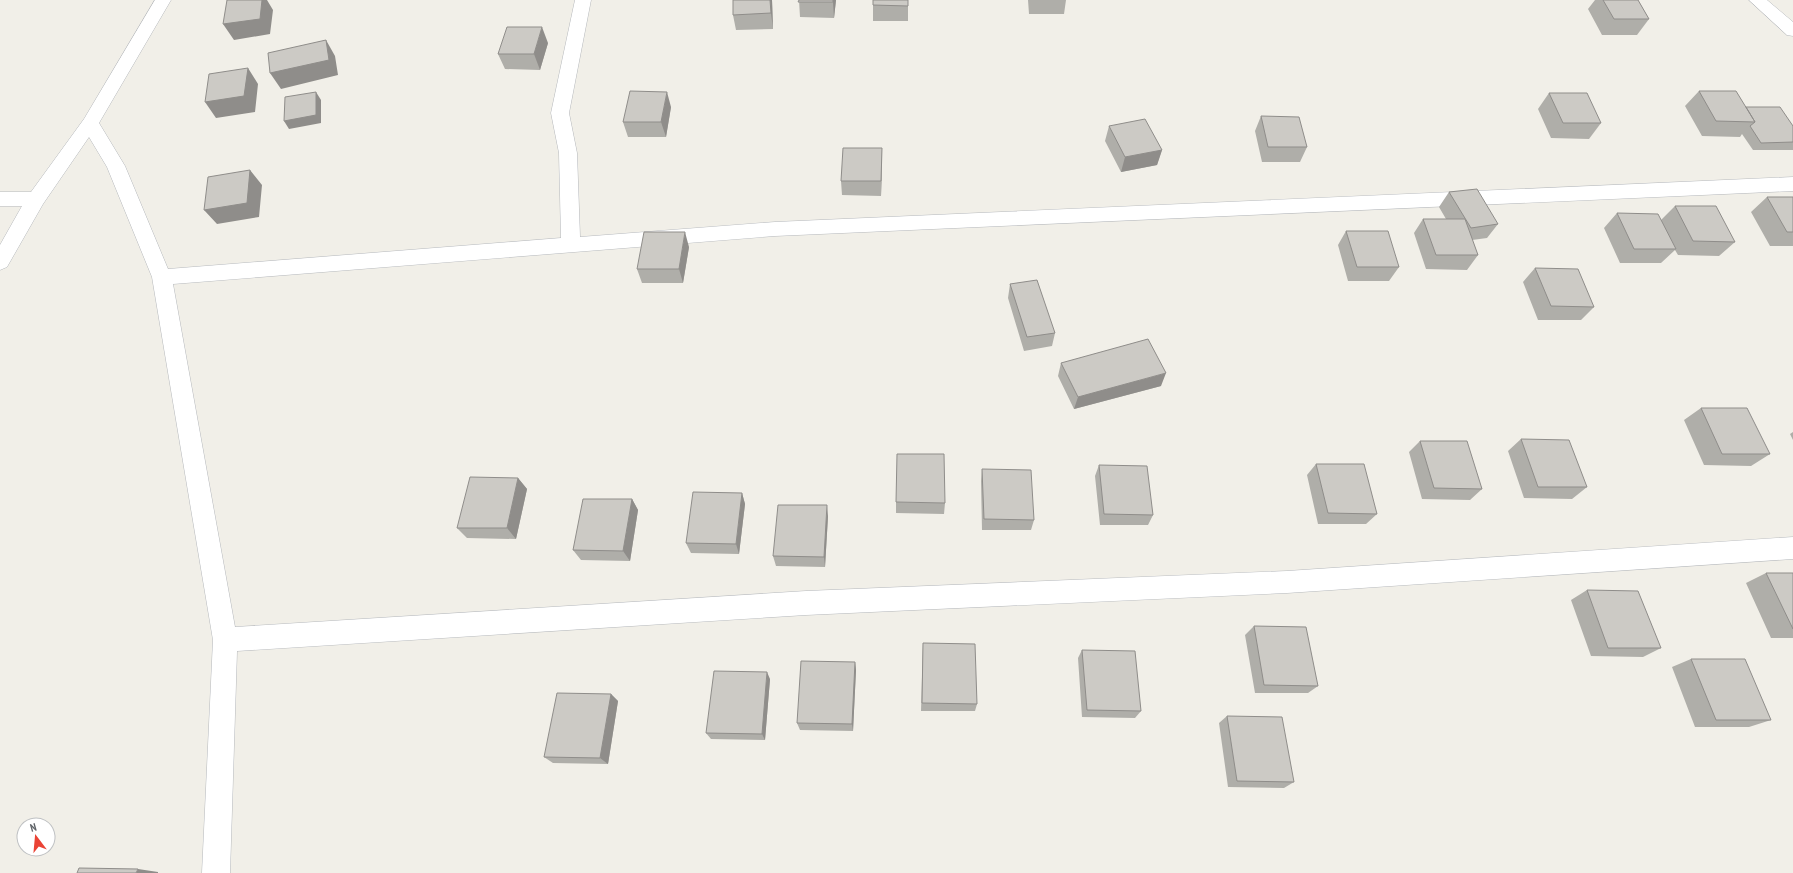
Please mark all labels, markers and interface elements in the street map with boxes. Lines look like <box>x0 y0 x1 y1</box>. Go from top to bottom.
north arrow <box>16 817 56 857</box>
text: N <box>28 820 38 835</box>

